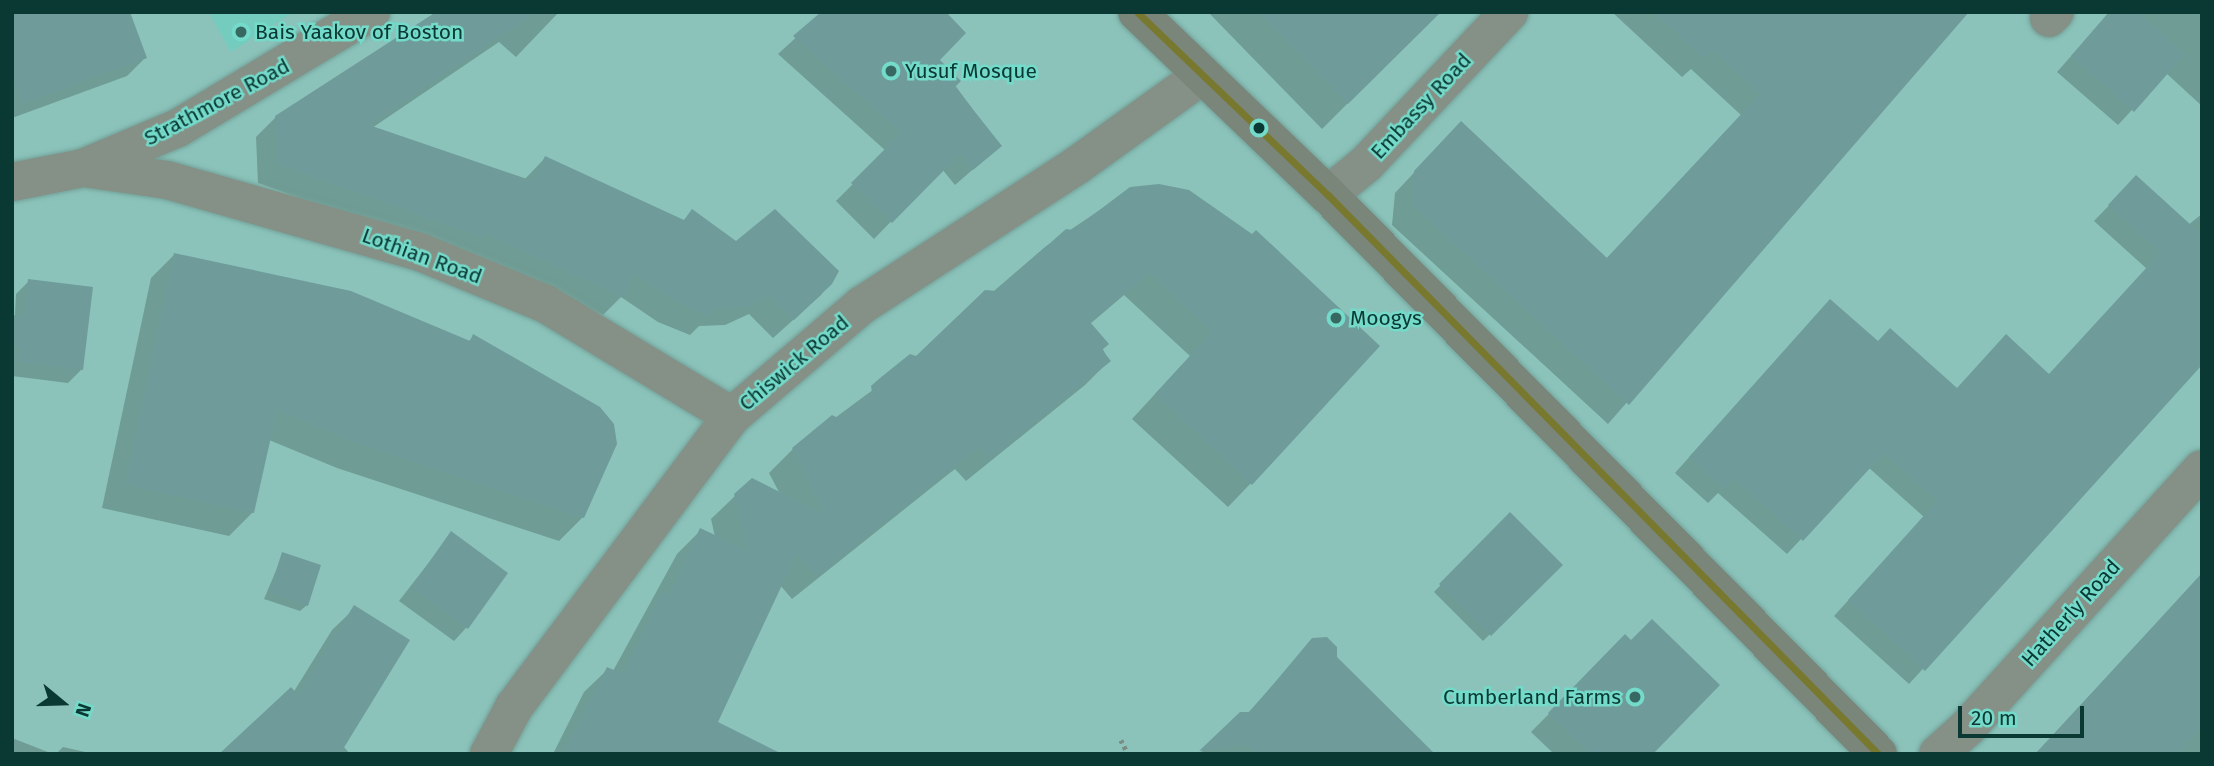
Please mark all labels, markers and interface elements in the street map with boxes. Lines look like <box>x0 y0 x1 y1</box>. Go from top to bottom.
place label: Bais Yaakov of Boston <box>255 19 463 45</box>
marker: Bais Yaakov of Boston <box>233 24 249 40</box>
street label: Embassy Road <box>1365 48 1477 164</box>
street label: Strathmore Road <box>140 53 294 151</box>
place label: Yusuf Mosque <box>905 58 1037 84</box>
marker: Yusuf Mosque <box>883 63 899 79</box>
unlabelled marker <box>1252 121 1266 135</box>
street label: Lothian Road <box>359 223 485 289</box>
place label: Moogys <box>1350 305 1422 331</box>
street label: Chiswick Road <box>734 310 854 416</box>
marker: Moogys <box>1328 310 1344 326</box>
street label: Hatherly Road <box>2016 554 2126 672</box>
north arrow <box>28 668 98 738</box>
place label: Cumberland Farms <box>1443 684 1621 710</box>
marker: Cumberland Farms <box>1627 689 1643 705</box>
scale bar <box>1962 692 2088 736</box>
text: N <box>70 700 96 720</box>
text: 20 m <box>1971 705 2017 731</box>

